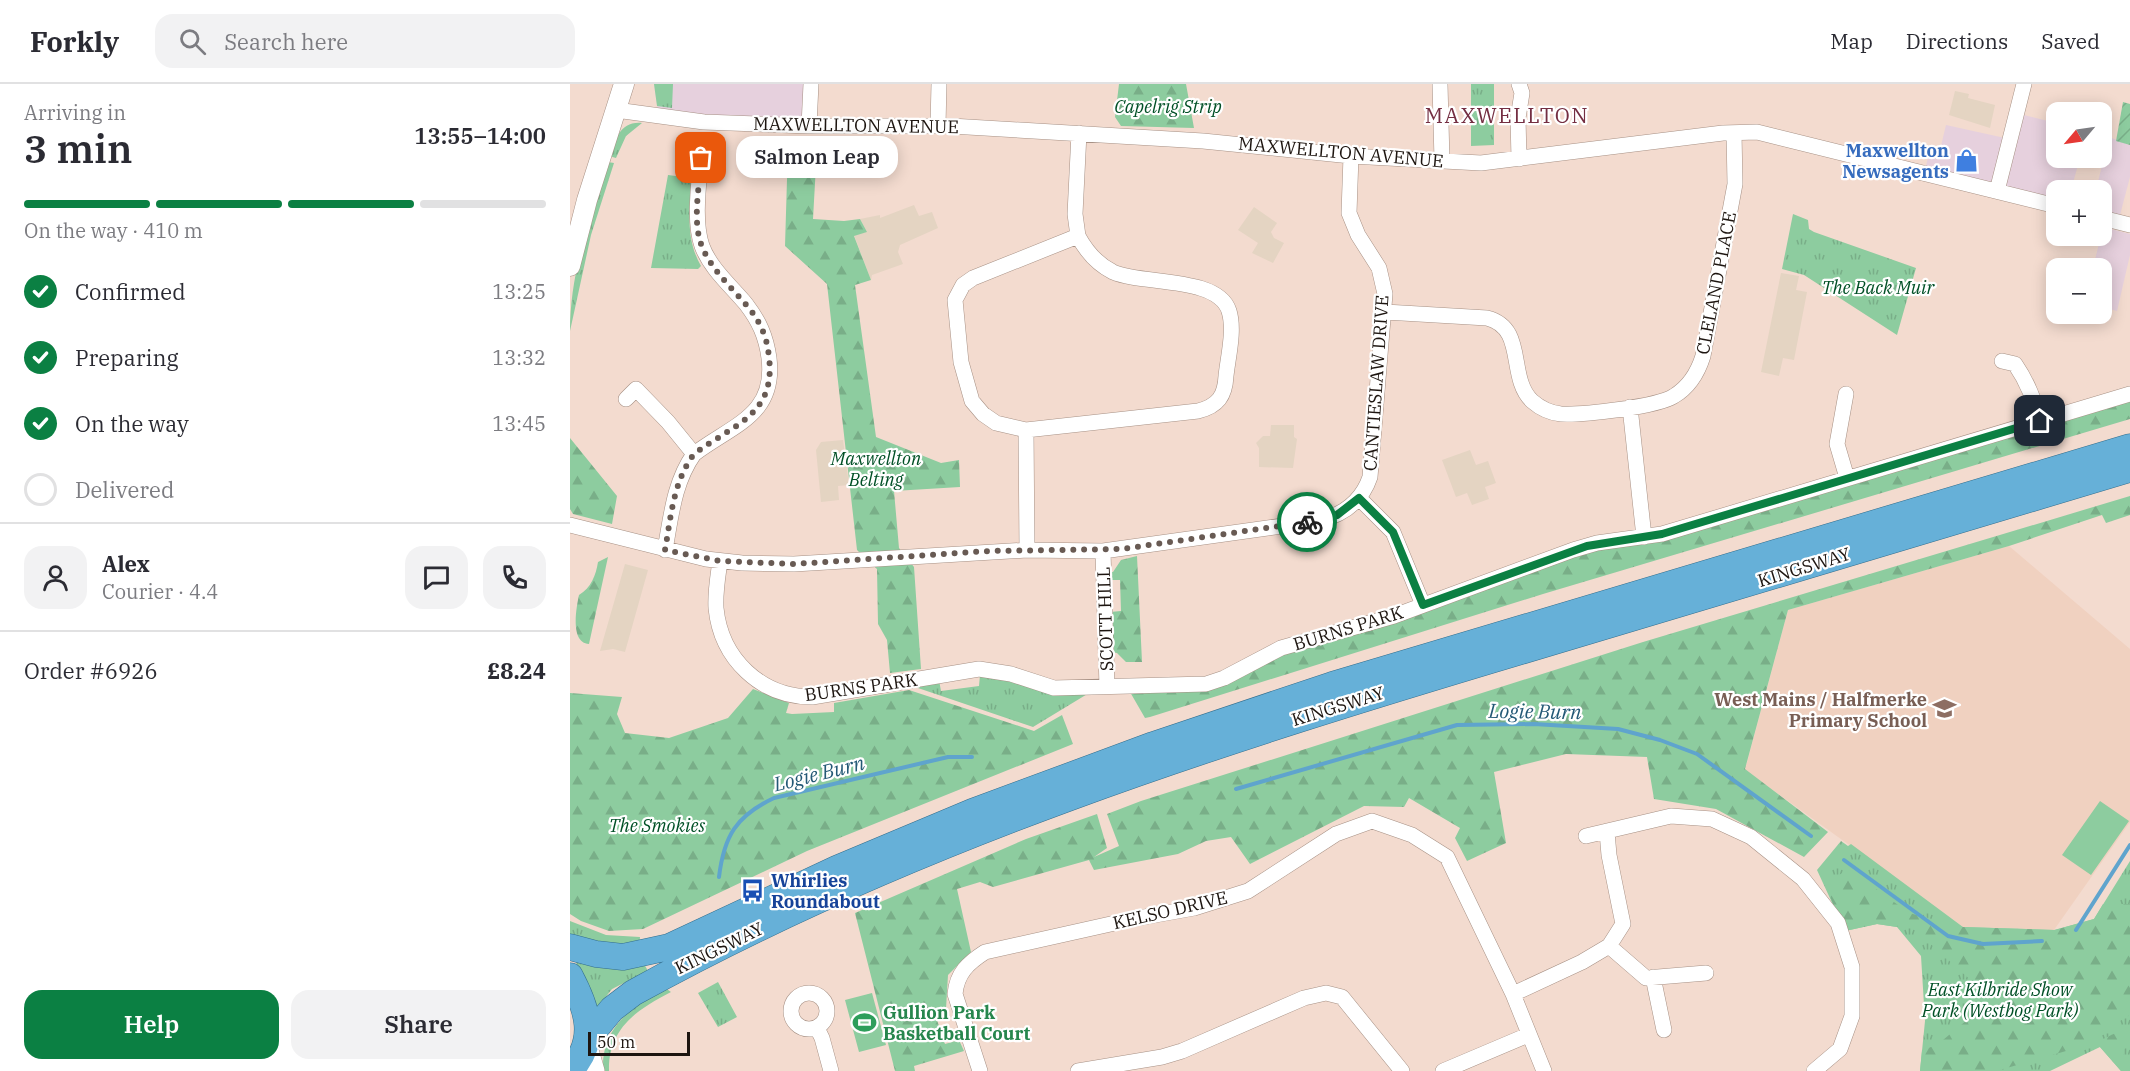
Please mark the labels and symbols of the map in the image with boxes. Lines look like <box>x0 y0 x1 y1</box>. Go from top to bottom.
park label: Capelrig Strip <box>1114 95 1222 118</box>
district label: MAXWELLTON <box>1425 101 1589 129</box>
north arrow <box>2046 102 2112 168</box>
street label: MAXWELLTON AVENUE <box>753 112 959 138</box>
pin <box>675 132 726 183</box>
street label: MAXWELLTON AVENUE <box>1237 132 1445 172</box>
callout: Salmon Leap <box>737 137 899 179</box>
place label: Maxwellton Newsagents <box>1842 139 1949 183</box>
shop icon: Maxwellton Newsagents <box>1954 147 1980 173</box>
street label: CLELAND PLACE <box>1691 210 1741 356</box>
park label: The Back Muir <box>1822 276 1935 299</box>
street label: CANTIESLAW DRIVE <box>1358 294 1394 472</box>
pin <box>2014 395 2065 446</box>
park label: Maxwellton Belting <box>830 447 922 491</box>
courier <box>1277 492 1337 552</box>
street label: KINGSWAY <box>1755 542 1854 592</box>
street label: SCOTT HILL <box>1092 566 1118 672</box>
street label: BURNS PARK <box>1290 600 1406 656</box>
street label: BURNS PARK <box>803 668 919 706</box>
street label: KINGSWAY <box>1289 681 1388 731</box>
place label: West Mains / Halfmerke Primary School <box>1714 688 1927 732</box>
school or university icon: West Mains / Halfmerke Primary School <box>1932 696 1958 722</box>
water label: Logie Burn <box>1487 697 1582 725</box>
water label: Logie Burn <box>770 749 868 798</box>
park label: The Smokies <box>609 814 705 837</box>
place label: Whirlies Roundabout <box>771 869 880 913</box>
bus stop icon: Whirlies Roundabout <box>740 877 766 903</box>
street label: KELSO DRIVE <box>1110 886 1230 934</box>
street label: KINGSWAY <box>671 916 768 979</box>
park label: East Kilbride Show Park (Westbog Park) <box>1921 978 2078 1022</box>
place label: Gullion Park Basketball Court <box>883 1001 1031 1045</box>
sports icon: Gullion Park Basketball Court <box>852 1009 878 1035</box>
scale bar <box>588 1029 690 1056</box>

